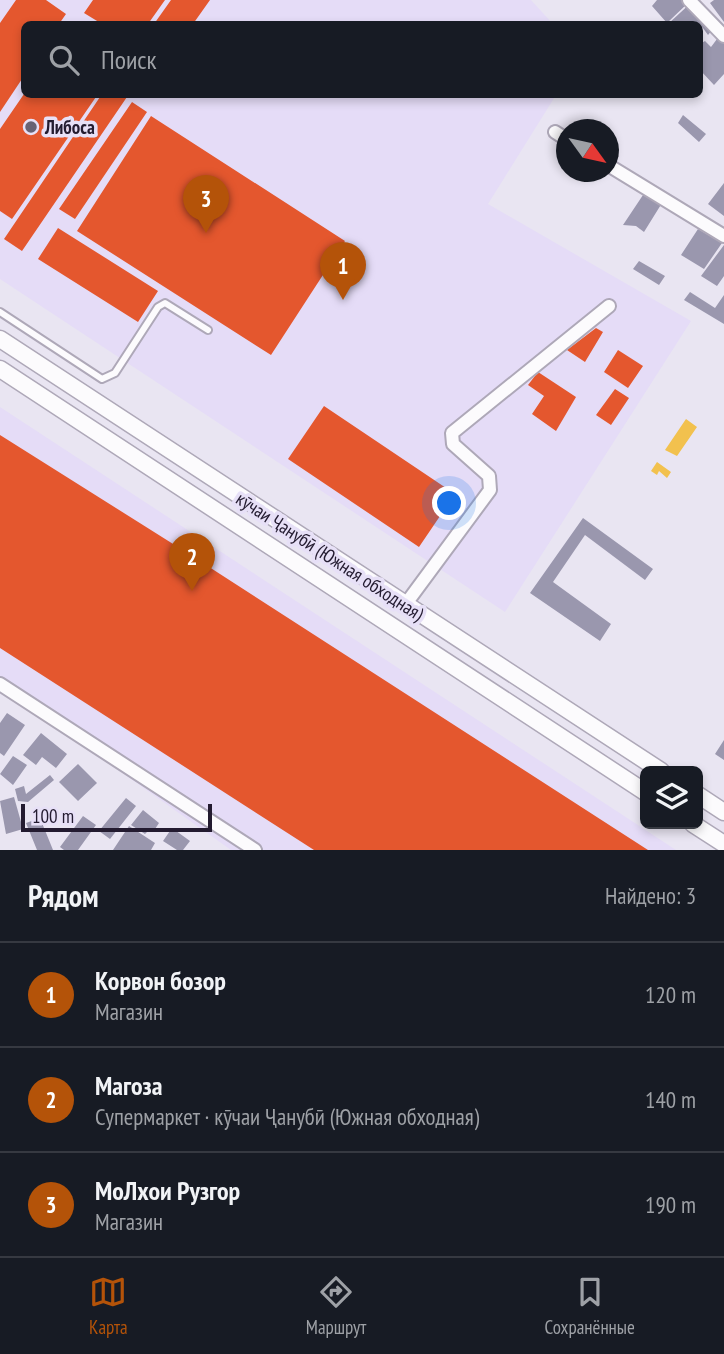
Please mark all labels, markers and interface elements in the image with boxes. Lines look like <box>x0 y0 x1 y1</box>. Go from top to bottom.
search box <box>21 21 703 98</box>
icon: search <box>45 41 83 79</box>
text: Поиск <box>101 43 157 76</box>
place label: Либоса <box>44 115 95 139</box>
marker: Либоса <box>23 119 39 135</box>
north arrow <box>556 119 619 182</box>
pin: 3 <box>183 175 229 233</box>
pin: 1 <box>320 242 366 300</box>
street label: кӯчаи Ҷанубӣ (Южная обходная) <box>232 486 429 626</box>
your location <box>432 486 466 520</box>
pin: 2 <box>169 533 215 591</box>
map controls <box>640 766 703 829</box>
button: layers <box>640 766 703 829</box>
scale bar <box>21 801 212 833</box>
text: 100 m <box>32 804 74 828</box>
text: Рядом <box>28 876 99 915</box>
text: Найдено: 3 <box>605 881 696 910</box>
text: Корвон бозор <box>95 964 226 997</box>
text: 1 <box>46 980 57 1009</box>
text: 120 m <box>645 980 696 1009</box>
text: Магазин <box>95 997 163 1026</box>
text: Магоза <box>95 1069 162 1102</box>
text: 2 <box>46 1085 57 1114</box>
text: 140 m <box>645 1085 696 1114</box>
text: Супермаркет · кӯчаи Ҷанубӣ (Южная обходная) <box>95 1102 479 1131</box>
text: МоЛхои Рузгор <box>95 1174 240 1207</box>
text: 3 <box>46 1190 57 1219</box>
text: 190 m <box>645 1190 696 1219</box>
text: Магазин <box>95 1207 163 1236</box>
tab: Карта <box>89 1273 128 1339</box>
tab: Маршрут <box>306 1273 366 1339</box>
tab: Сохранённые <box>545 1273 635 1339</box>

